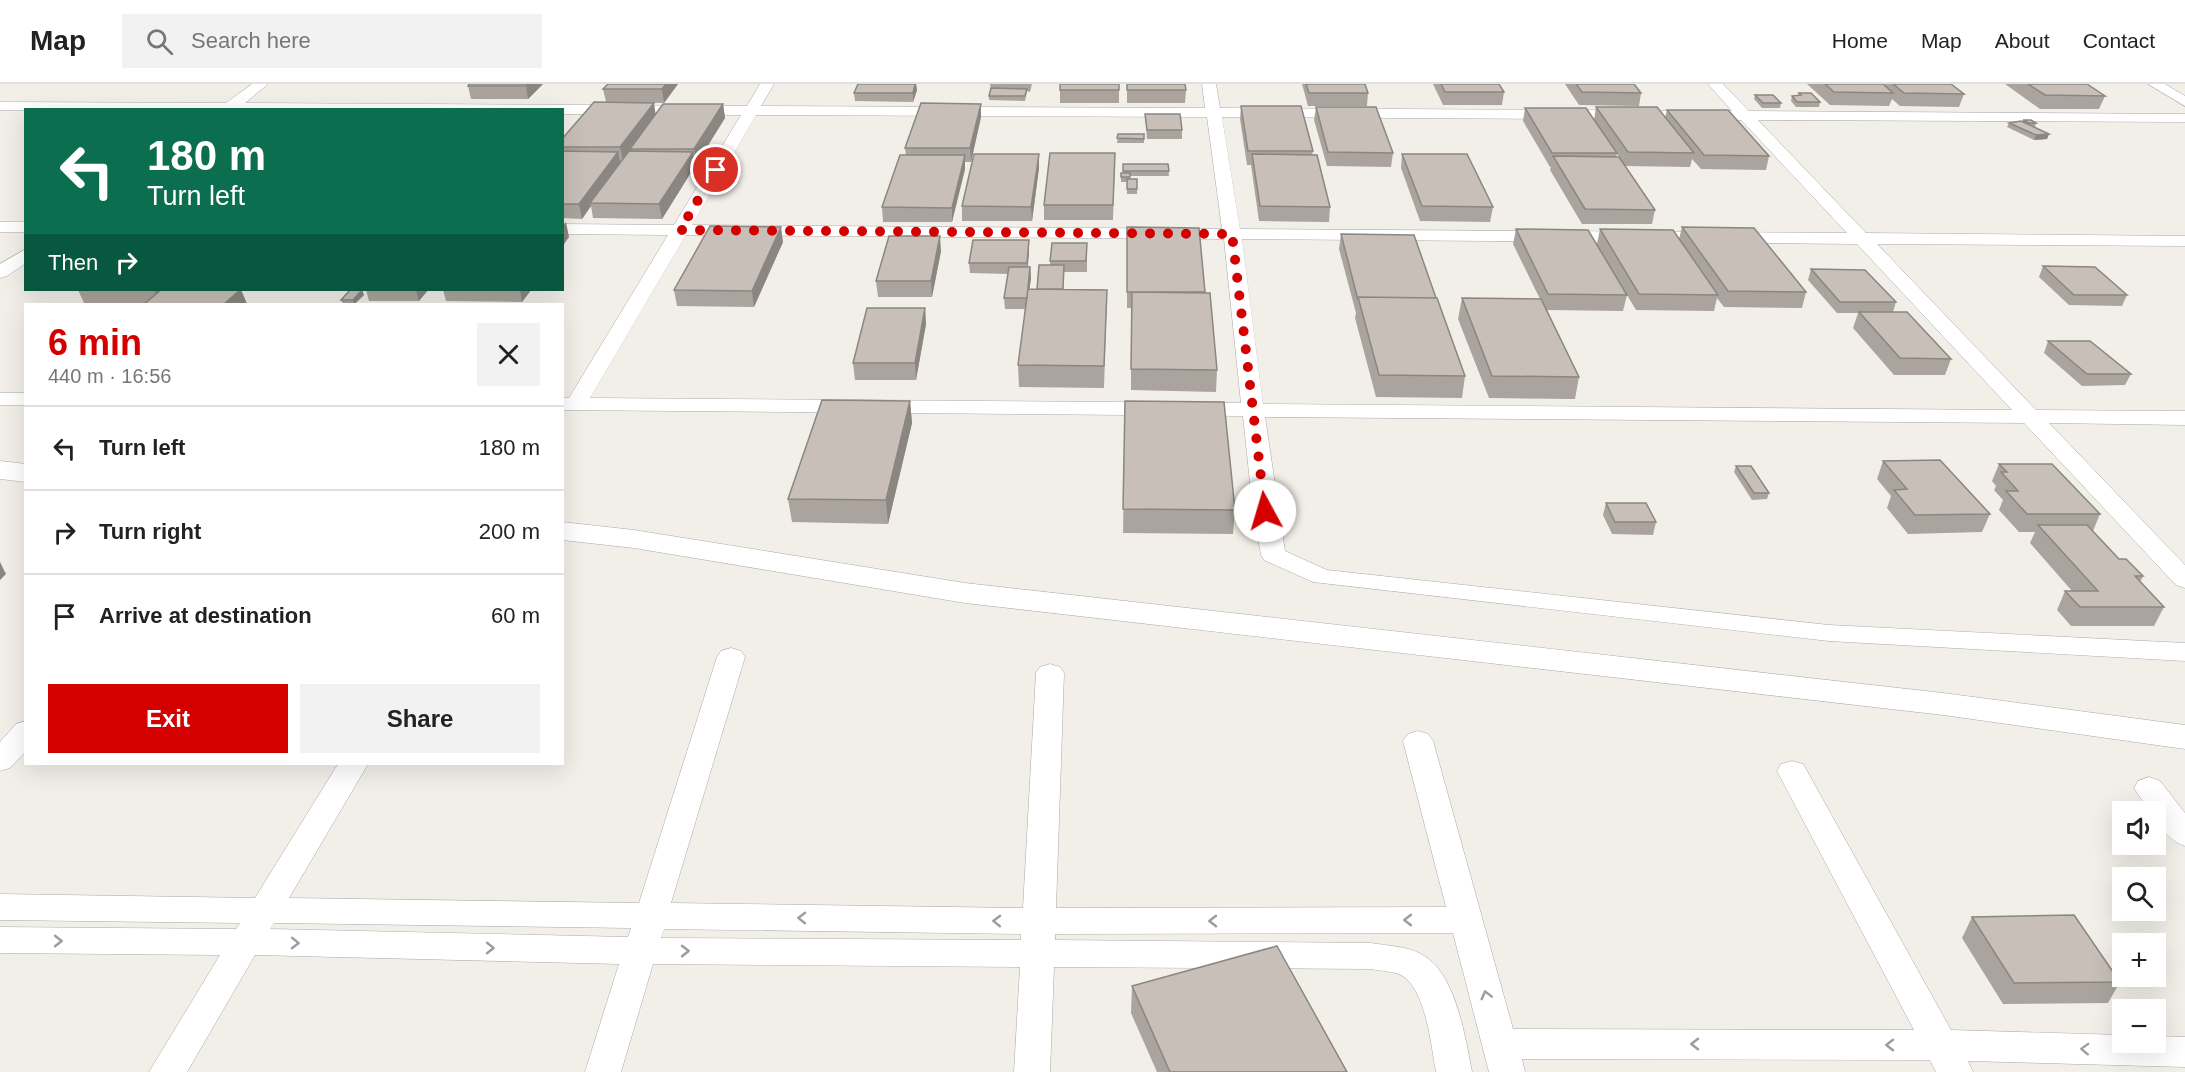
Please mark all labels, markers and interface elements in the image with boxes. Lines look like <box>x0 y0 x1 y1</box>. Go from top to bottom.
search box <box>122 14 542 68</box>
text: Map <box>30 25 86 56</box>
icon: search <box>143 25 176 58</box>
text: Search here <box>191 28 311 53</box>
text: Home <box>1832 29 1888 52</box>
text: Map <box>1921 29 1962 52</box>
text: About <box>1995 29 2050 52</box>
text: Contact <box>2083 29 2155 52</box>
icon: left <box>48 132 126 210</box>
text: 180 m <box>147 132 266 179</box>
pin <box>690 144 741 195</box>
icon: arrive <box>699 153 732 186</box>
text: Turn left <box>147 181 245 211</box>
icon: right <box>110 246 143 279</box>
text: Then <box>48 250 98 275</box>
text: 6 min <box>48 322 142 363</box>
button: close <box>477 323 540 386</box>
text: 440 m · 16:56 <box>48 365 171 387</box>
icon: left <box>48 432 81 465</box>
text: Turn left <box>99 435 185 460</box>
text: 180 m <box>479 435 540 460</box>
position arrow <box>1233 479 1297 543</box>
icon: right <box>48 516 81 549</box>
text: Turn right <box>99 519 201 544</box>
text: 200 m <box>479 519 540 544</box>
icon: arrive <box>48 600 81 633</box>
text: Arrive at destination <box>99 603 312 628</box>
text: 60 m <box>491 603 540 628</box>
button: Exit <box>48 684 288 753</box>
button: Share <box>300 684 540 753</box>
map controls <box>2112 801 2166 1053</box>
button: sound <box>2112 801 2166 855</box>
button: search <box>2112 867 2166 921</box>
one-way arrow <box>798 912 807 924</box>
one-way arrow <box>1404 914 1413 926</box>
one-way arrow <box>993 915 1002 927</box>
one-way arrow <box>1209 915 1218 927</box>
button: + <box>2112 933 2166 987</box>
one-way arrow <box>54 935 63 947</box>
one-way arrow <box>291 937 300 950</box>
one-way arrow <box>486 941 495 954</box>
one-way arrow <box>681 945 690 957</box>
one-way arrow <box>1480 991 1493 1001</box>
button: − <box>2112 999 2166 1053</box>
one-way arrow <box>1690 1038 1699 1050</box>
one-way arrow <box>1885 1039 1894 1051</box>
one-way arrow <box>2080 1043 2089 1055</box>

